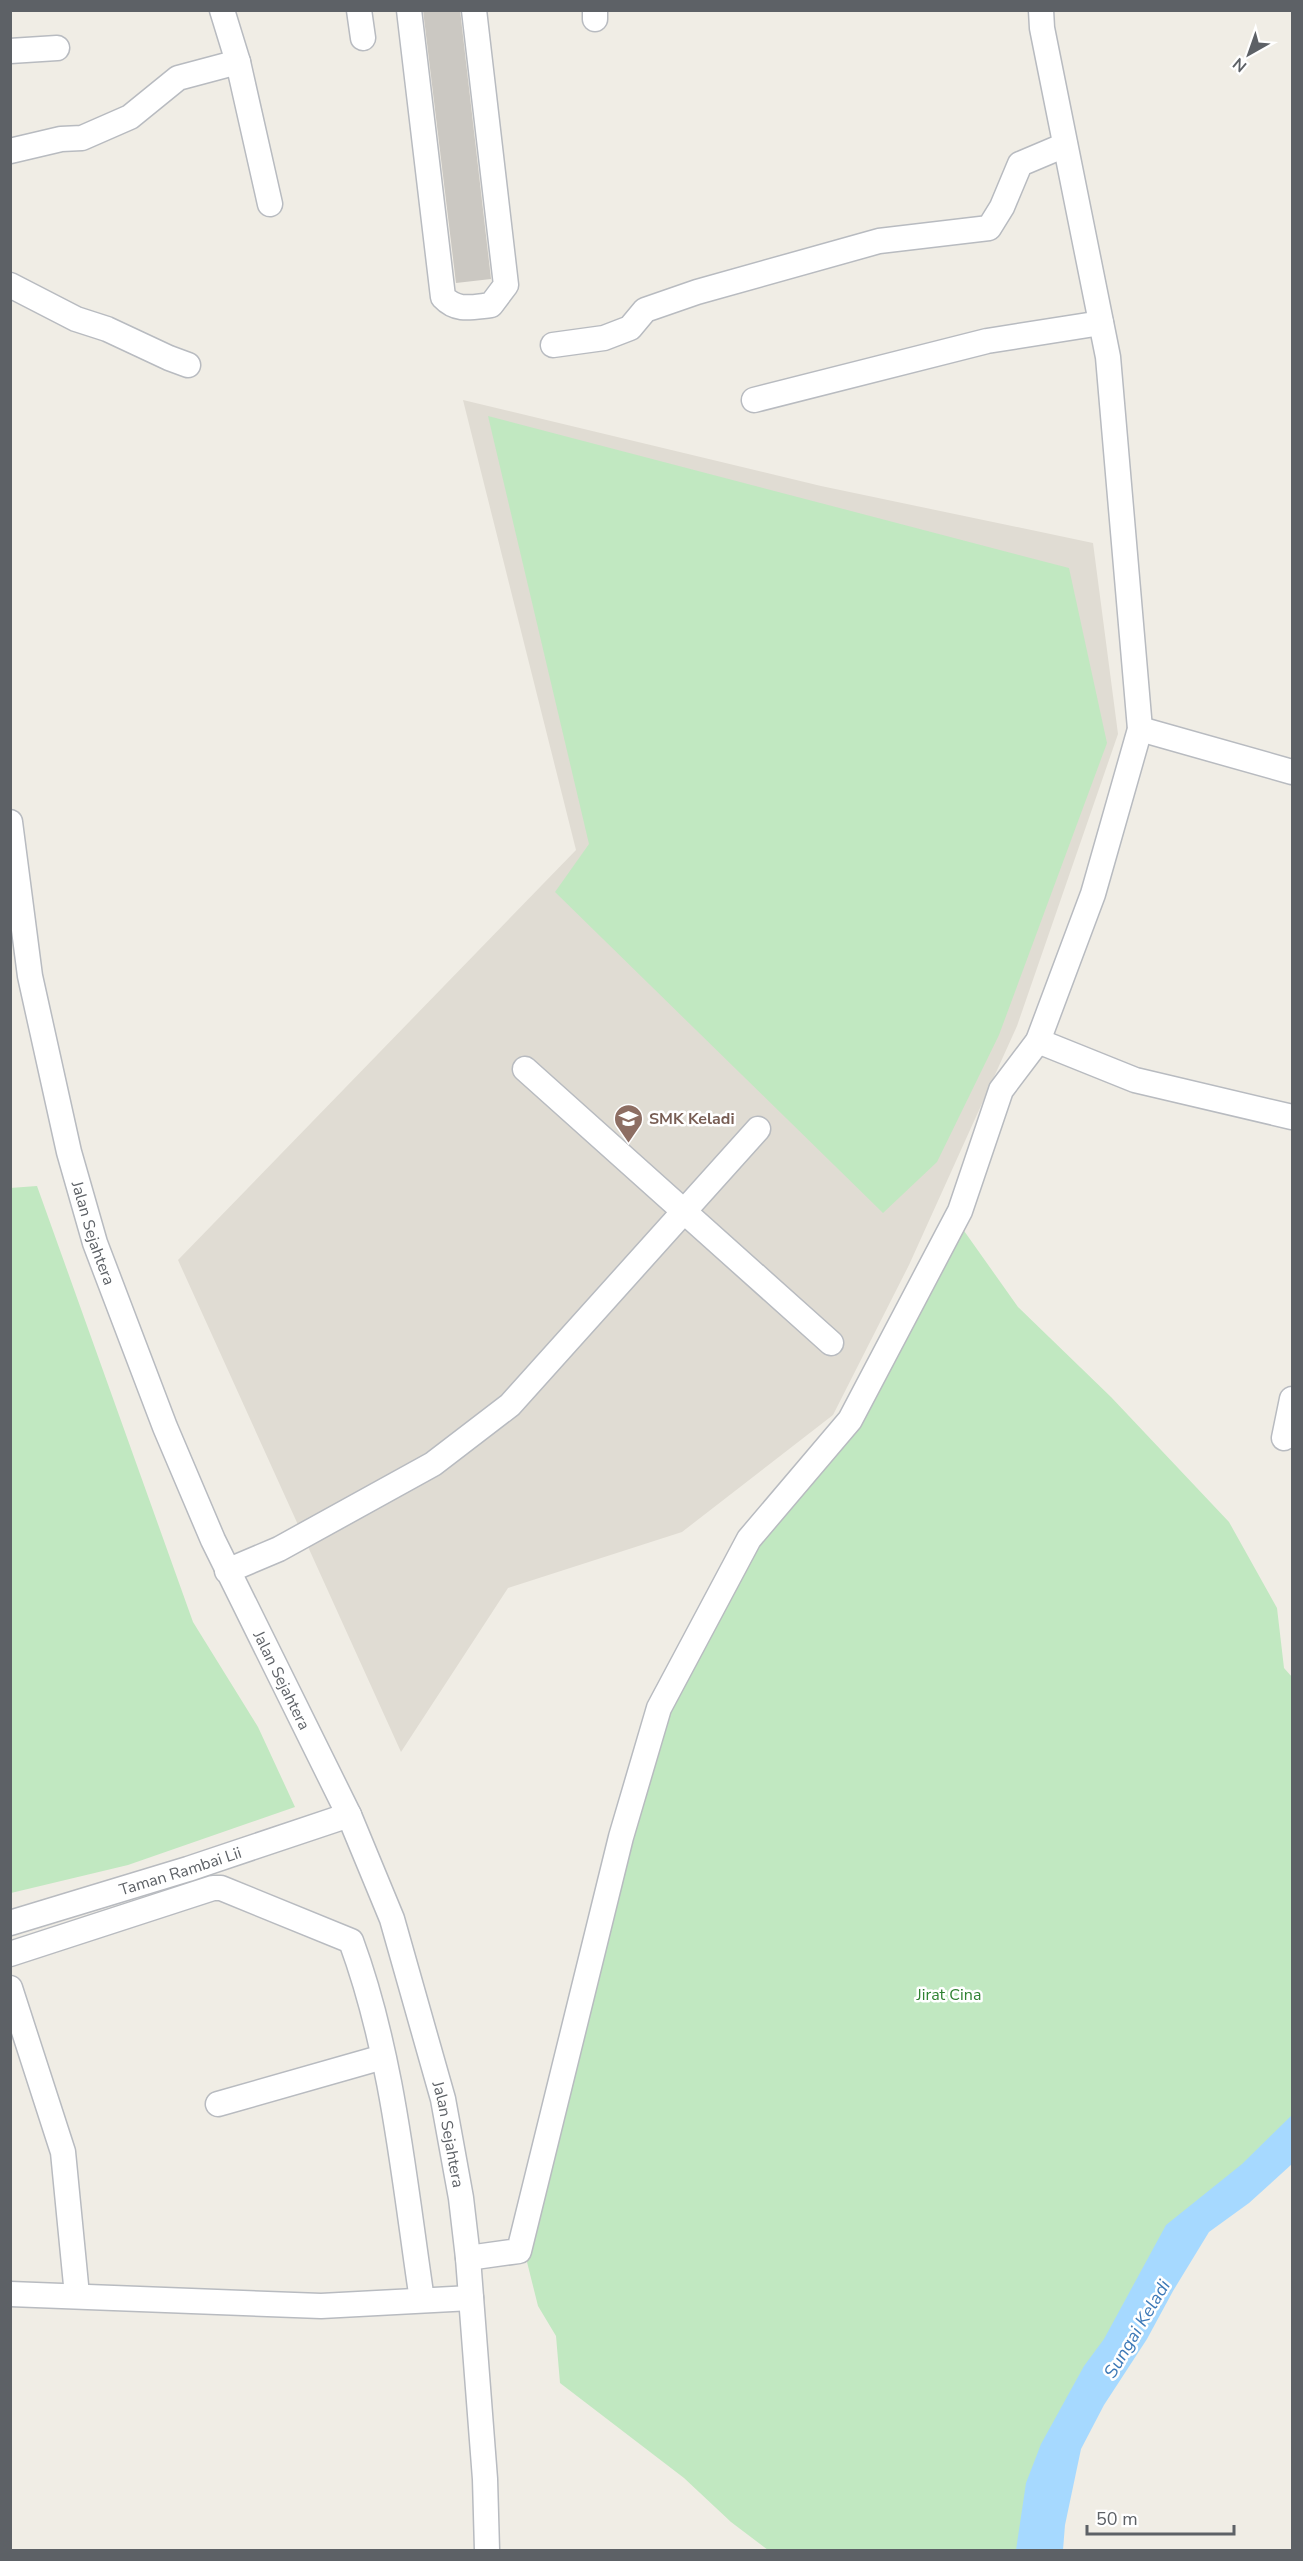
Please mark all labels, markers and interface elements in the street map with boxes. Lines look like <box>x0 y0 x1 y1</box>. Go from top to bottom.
north arrow <box>1219 24 1279 84</box>
text: N <box>1228 52 1252 77</box>
school or university icon: SMK Keladi <box>612 1102 644 1144</box>
place label: SMK Keladi <box>649 1108 735 1130</box>
street label: Jalan Sejahtera <box>66 1178 120 1288</box>
street label: Jalan Sejahtera <box>247 1626 315 1734</box>
street label: Taman Rambai Lii <box>117 1842 244 1901</box>
park label: Jirat Cina <box>916 1984 981 2006</box>
street label: Jalan Sejahtera <box>426 2078 469 2189</box>
water label: Sungai Keladi <box>1098 2275 1176 2383</box>
scale bar <box>1087 2498 1234 2536</box>
text: 50 m <box>1096 2507 1138 2531</box>

